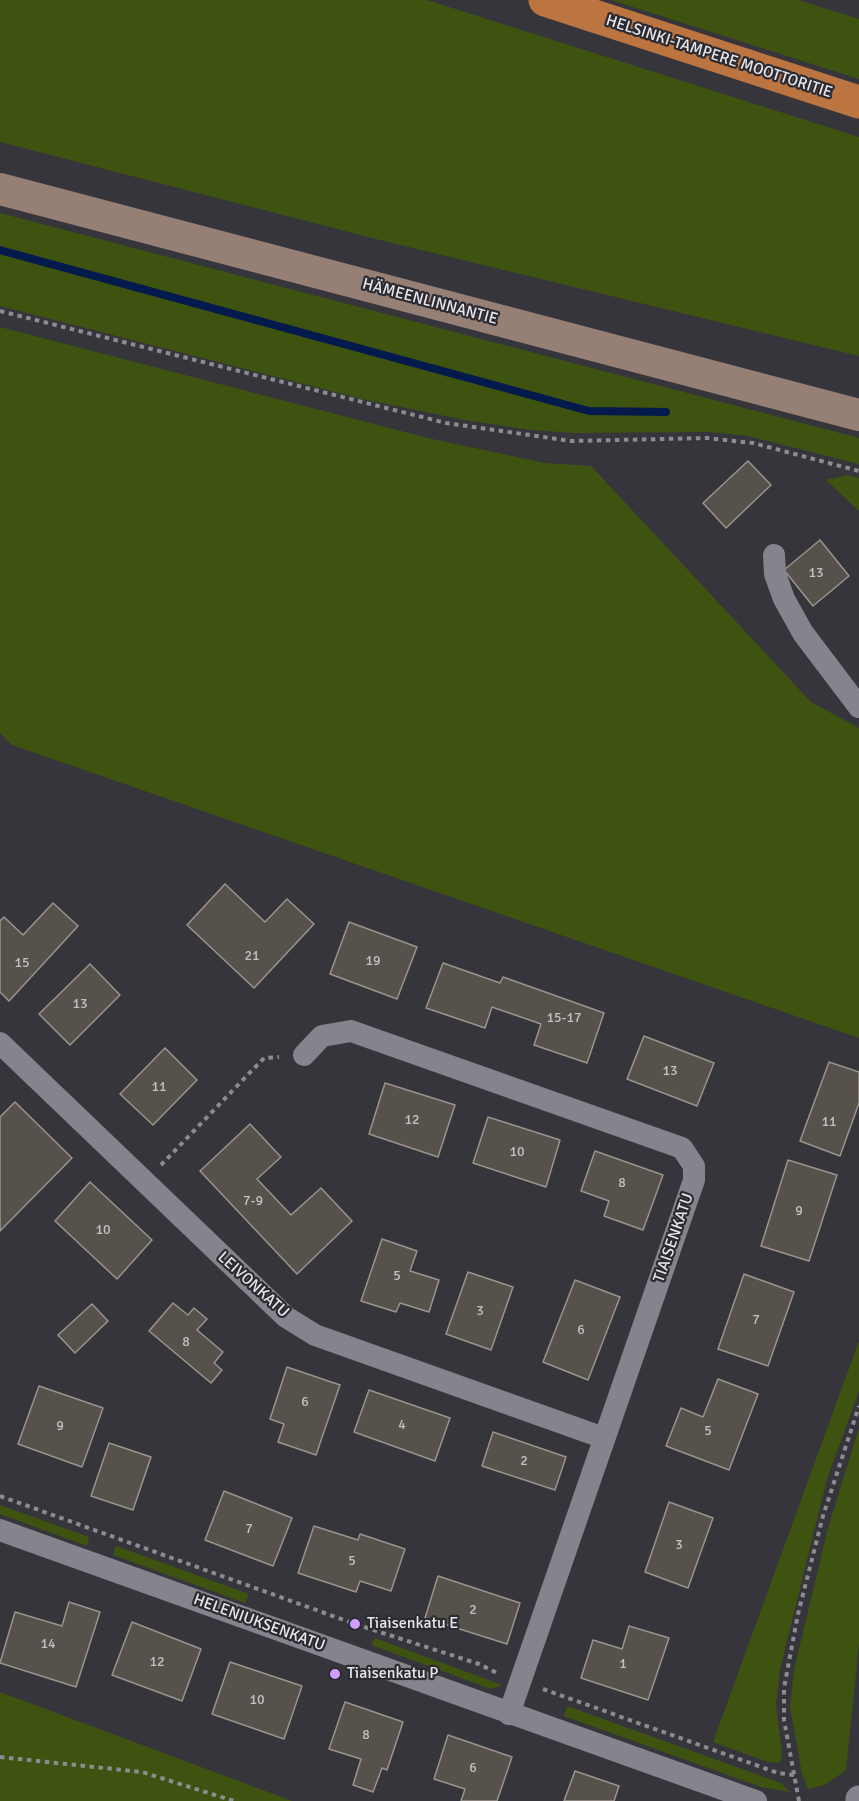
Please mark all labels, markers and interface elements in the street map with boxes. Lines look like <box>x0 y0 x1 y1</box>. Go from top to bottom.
street label: HELSINKI-TAMPERE MOOTTORITIE <box>603 11 835 103</box>
street label: HÄMEENLINNANTIE <box>360 275 500 329</box>
house number: 13 <box>808 565 824 581</box>
house number: 21 <box>244 948 260 964</box>
house number: 19 <box>365 953 381 969</box>
house number: 15 <box>14 955 30 971</box>
house number: 13 <box>72 996 88 1012</box>
house number: 15-17 <box>546 1010 582 1026</box>
house number: 13 <box>662 1063 678 1079</box>
house number: 11 <box>151 1079 167 1095</box>
house number: 12 <box>404 1112 420 1128</box>
house number: 11 <box>821 1114 837 1130</box>
house number: 10 <box>509 1144 525 1160</box>
house number: 8 <box>618 1175 626 1191</box>
street label: TIAISENKATU <box>650 1191 698 1285</box>
house number: 7-9 <box>243 1193 263 1209</box>
house number: 9 <box>795 1203 803 1219</box>
house number: 10 <box>95 1222 111 1238</box>
street label: LEIVONKATU <box>213 1248 293 1322</box>
house number: 5 <box>393 1268 401 1284</box>
house number: 3 <box>476 1303 484 1319</box>
house number: 7 <box>752 1312 760 1328</box>
house number: 6 <box>577 1322 585 1338</box>
house number: 8 <box>182 1334 190 1350</box>
house number: 6 <box>301 1394 309 1410</box>
house number: 4 <box>398 1417 406 1433</box>
house number: 9 <box>56 1418 64 1434</box>
house number: 5 <box>704 1423 712 1439</box>
house number: 2 <box>520 1453 528 1469</box>
house number: 7 <box>245 1521 253 1537</box>
house number: 3 <box>675 1537 683 1553</box>
house number: 5 <box>348 1553 356 1569</box>
street label: HELENIUKSENKATU <box>191 1590 327 1656</box>
house number: 2 <box>469 1602 477 1618</box>
place label: Tiaisenkatu E <box>367 1614 458 1634</box>
marker: Tiaisenkatu E <box>348 1617 362 1631</box>
house number: 14 <box>40 1636 56 1652</box>
house number: 12 <box>149 1654 165 1670</box>
house number: 1 <box>619 1656 627 1672</box>
place label: Tiaisenkatu P <box>347 1664 438 1684</box>
marker: Tiaisenkatu P <box>328 1667 342 1681</box>
house number: 10 <box>249 1692 265 1708</box>
house number: 8 <box>362 1727 370 1743</box>
house number: 6 <box>469 1760 477 1776</box>

